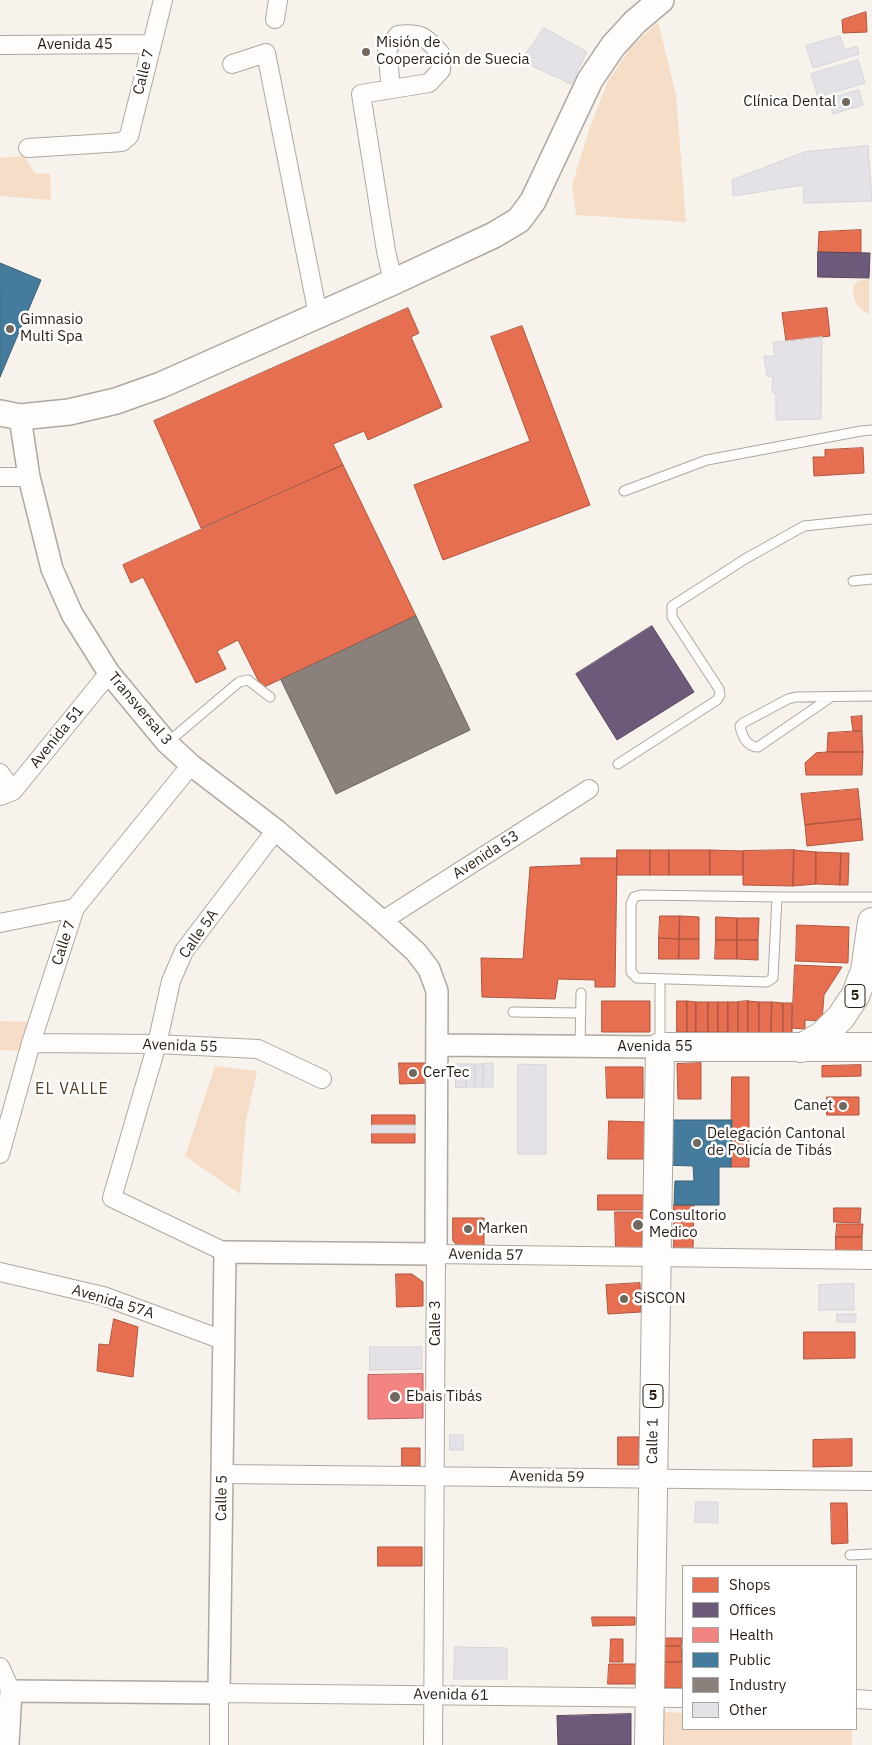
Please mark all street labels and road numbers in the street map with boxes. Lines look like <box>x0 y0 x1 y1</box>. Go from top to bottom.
street label: Avenida 45 <box>37 36 113 54</box>
street label: Calle 7 <box>130 47 158 97</box>
street label: Transversal 3 <box>104 669 176 749</box>
street label: Avenida 51 <box>26 702 88 772</box>
street label: Avenida 53 <box>450 827 522 883</box>
street label: Calle 5A <box>176 906 222 962</box>
street label: Calle 7 <box>48 918 80 968</box>
road number: 5 <box>845 984 865 1008</box>
street label: Avenida 55 <box>142 1036 218 1056</box>
street label: Avenida 55 <box>617 1038 693 1056</box>
street label: Avenida 57 <box>448 1245 524 1265</box>
street label: Avenida 57A <box>70 1281 156 1323</box>
street label: Calle 3 <box>427 1300 445 1346</box>
road number: 5 <box>643 1384 663 1408</box>
street label: Calle 1 <box>644 1418 662 1464</box>
street label: Avenida 59 <box>509 1467 585 1487</box>
street label: Calle 5 <box>213 1475 231 1521</box>
street label: Avenida 61 <box>413 1685 489 1705</box>

